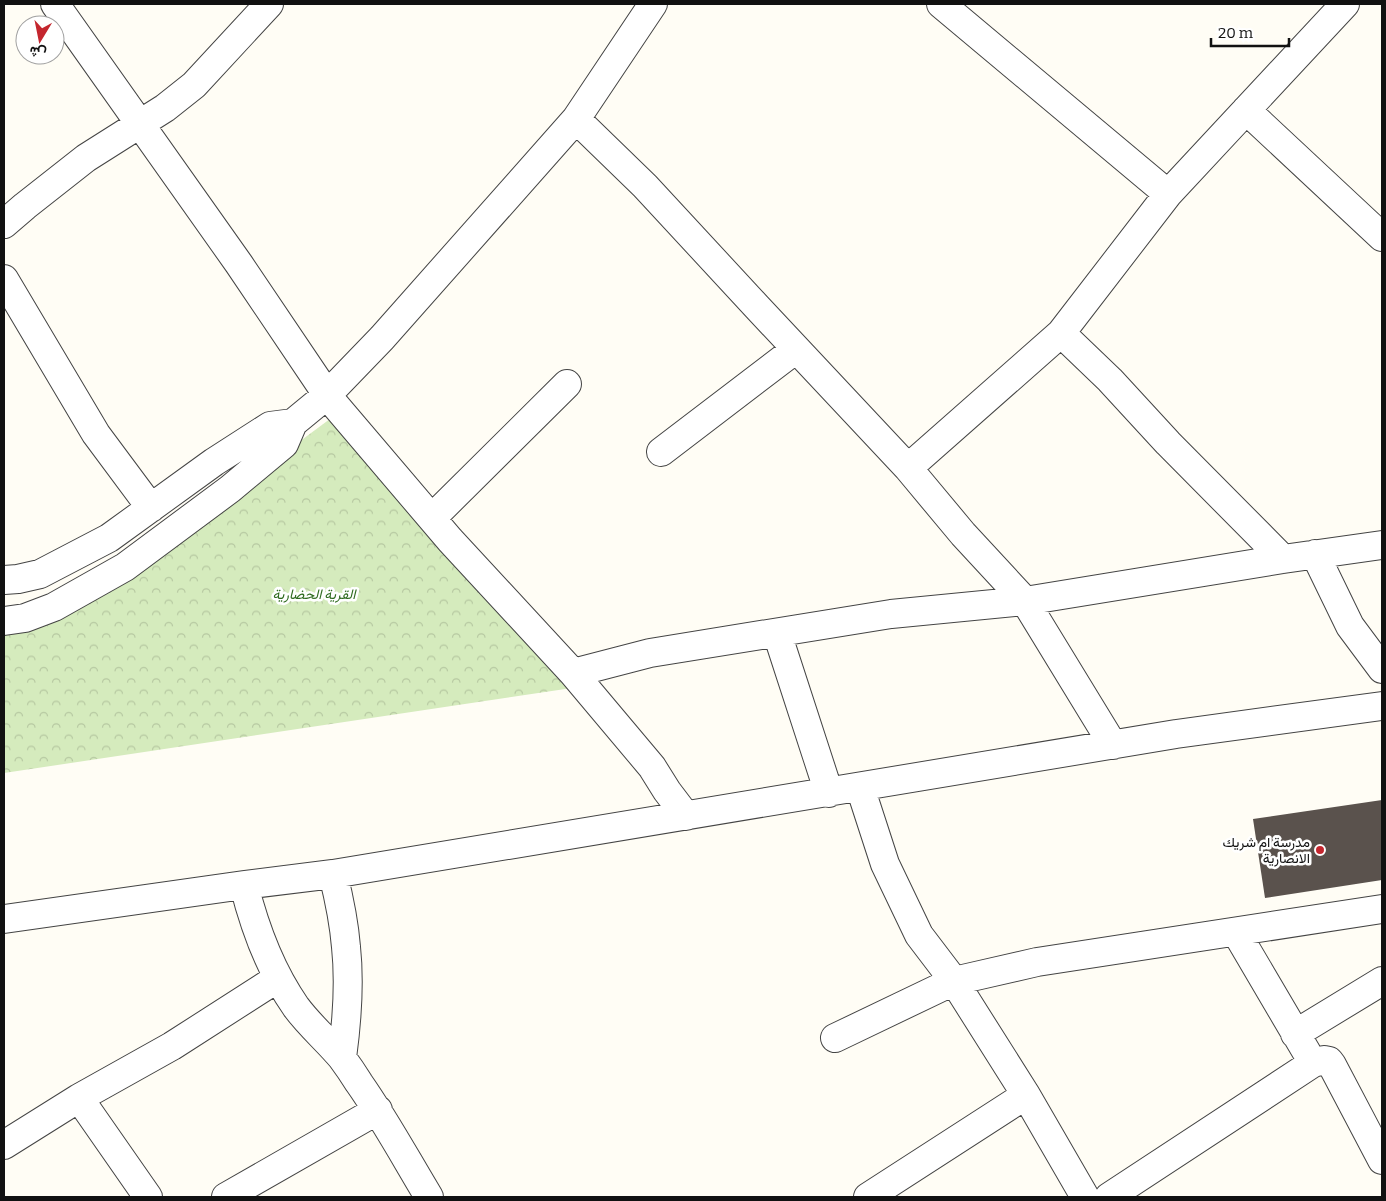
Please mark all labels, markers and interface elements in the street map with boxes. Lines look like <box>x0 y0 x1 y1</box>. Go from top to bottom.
north arrow <box>15 15 65 65</box>
scale bar <box>1211 15 1288 47</box>
text: 20 m <box>1218 24 1254 42</box>
text: ش <box>28 42 48 62</box>
park label: القرية الحضارية <box>273 586 357 603</box>
place label: مدرسة ام شريك الانصارية <box>1222 834 1310 867</box>
marker: مدرسة ام شريك الانصارية <box>1314 844 1326 856</box>

